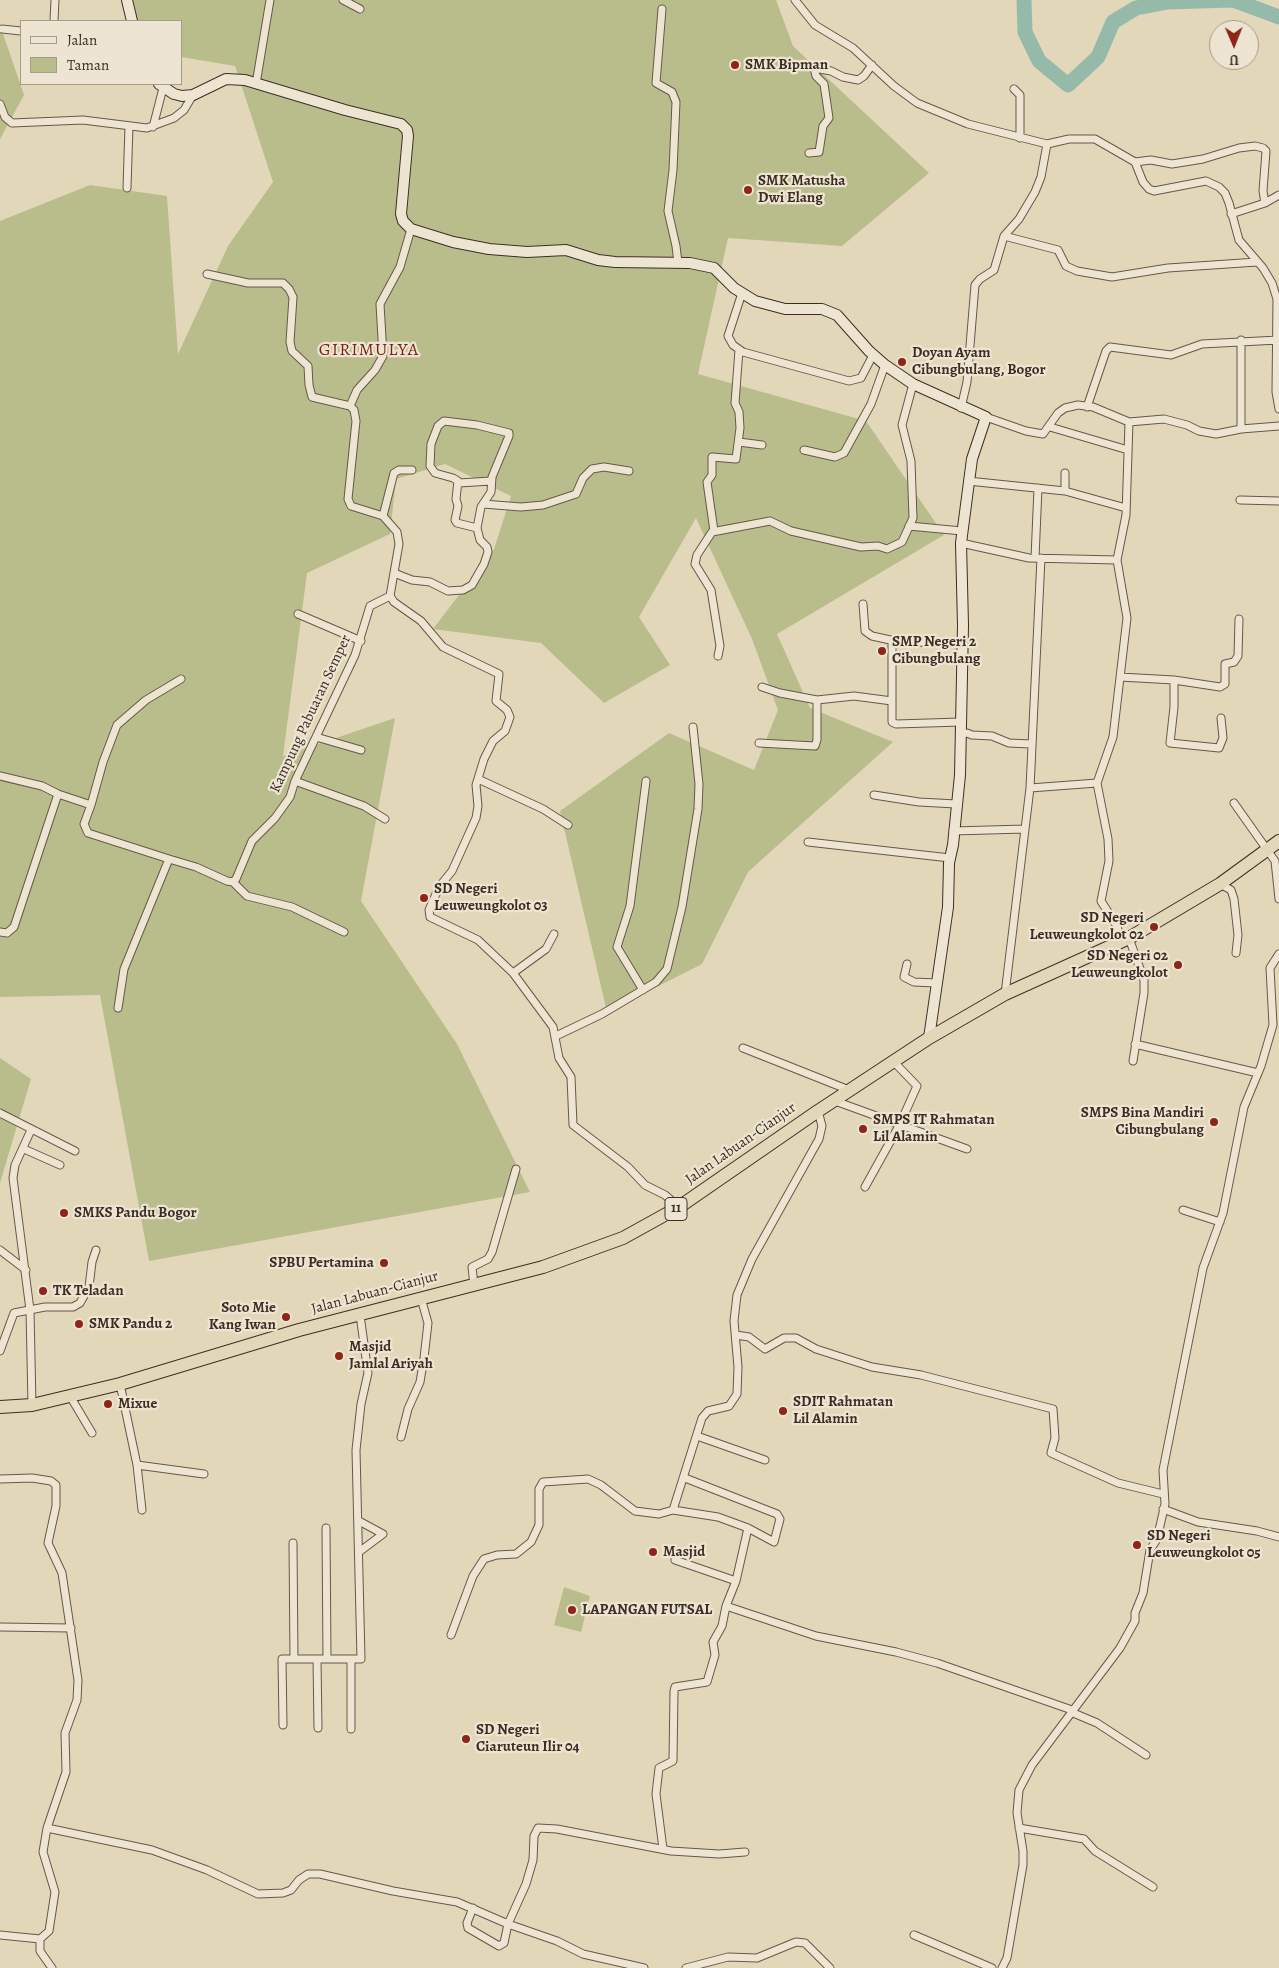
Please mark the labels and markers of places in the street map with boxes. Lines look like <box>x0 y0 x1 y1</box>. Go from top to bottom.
place label: SMK Bipman <box>745 56 828 74</box>
marker: SMK Bipman <box>729 59 741 71</box>
place label: SMK Matusha Dwi Elang <box>758 172 846 207</box>
marker: SMK Matusha Dwi Elang <box>742 184 754 196</box>
place label: Doyan Ayam Cibungbulang, Bogor <box>912 344 1046 379</box>
marker: Doyan Ayam Cibungbulang, Bogor <box>896 356 908 368</box>
place label: SMP Negeri 2 Cibungbulang <box>892 633 981 668</box>
marker: SMP Negeri 2 Cibungbulang <box>876 645 888 657</box>
place label: SD Negeri Leuweungkolot 03 <box>434 880 548 915</box>
marker: SD Negeri Leuweungkolot 03 <box>418 892 430 904</box>
place label: SD Negeri Leuweungkolot 02 <box>1030 909 1144 944</box>
marker: SD Negeri Leuweungkolot 02 <box>1148 921 1160 933</box>
place label: SD Negeri 02 Leuweungkolot <box>1071 947 1168 982</box>
marker: SD Negeri 02 Leuweungkolot <box>1172 959 1184 971</box>
place label: SMPS Bina Mandiri Cibungbulang <box>1081 1104 1204 1139</box>
place label: SMPS IT Rahmatan Lil Alamin <box>873 1111 995 1146</box>
marker: SMPS Bina Mandiri Cibungbulang <box>1208 1116 1220 1128</box>
marker: SMPS IT Rahmatan Lil Alamin <box>857 1123 869 1135</box>
place label: SMKS Pandu Bogor <box>74 1204 197 1222</box>
marker: SMKS Pandu Bogor <box>58 1207 70 1219</box>
place label: SPBU Pertamina <box>269 1254 374 1272</box>
marker: SPBU Pertamina <box>378 1257 390 1269</box>
place label: TK Teladan <box>53 1282 124 1300</box>
marker: TK Teladan <box>37 1285 49 1297</box>
place label: Soto Mie Kang Iwan <box>209 1299 276 1334</box>
marker: Soto Mie Kang Iwan <box>280 1311 292 1323</box>
place label: SMK Pandu 2 <box>89 1315 172 1333</box>
marker: SMK Pandu 2 <box>73 1318 85 1330</box>
place label: Masjid Jamlal Ariyah <box>349 1338 433 1373</box>
marker: Masjid Jamlal Ariyah <box>333 1350 345 1362</box>
place label: SDIT Rahmatan Lil Alamin <box>793 1393 893 1428</box>
place label: Mixue <box>118 1395 157 1413</box>
marker: Mixue <box>102 1398 114 1410</box>
marker: SDIT Rahmatan Lil Alamin <box>777 1405 789 1417</box>
place label: SD Negeri Leuweungkolot 05 <box>1147 1527 1261 1562</box>
marker: SD Negeri Leuweungkolot 05 <box>1131 1539 1143 1551</box>
place label: Masjid <box>663 1543 705 1561</box>
marker: Masjid <box>647 1546 659 1558</box>
place label: LAPANGAN FUTSAL <box>582 1601 712 1619</box>
marker: LAPANGAN FUTSAL <box>566 1604 578 1616</box>
place label: SD Negeri Ciaruteun Ilir 04 <box>476 1721 580 1756</box>
marker: SD Negeri Ciaruteun Ilir 04 <box>460 1733 472 1745</box>

